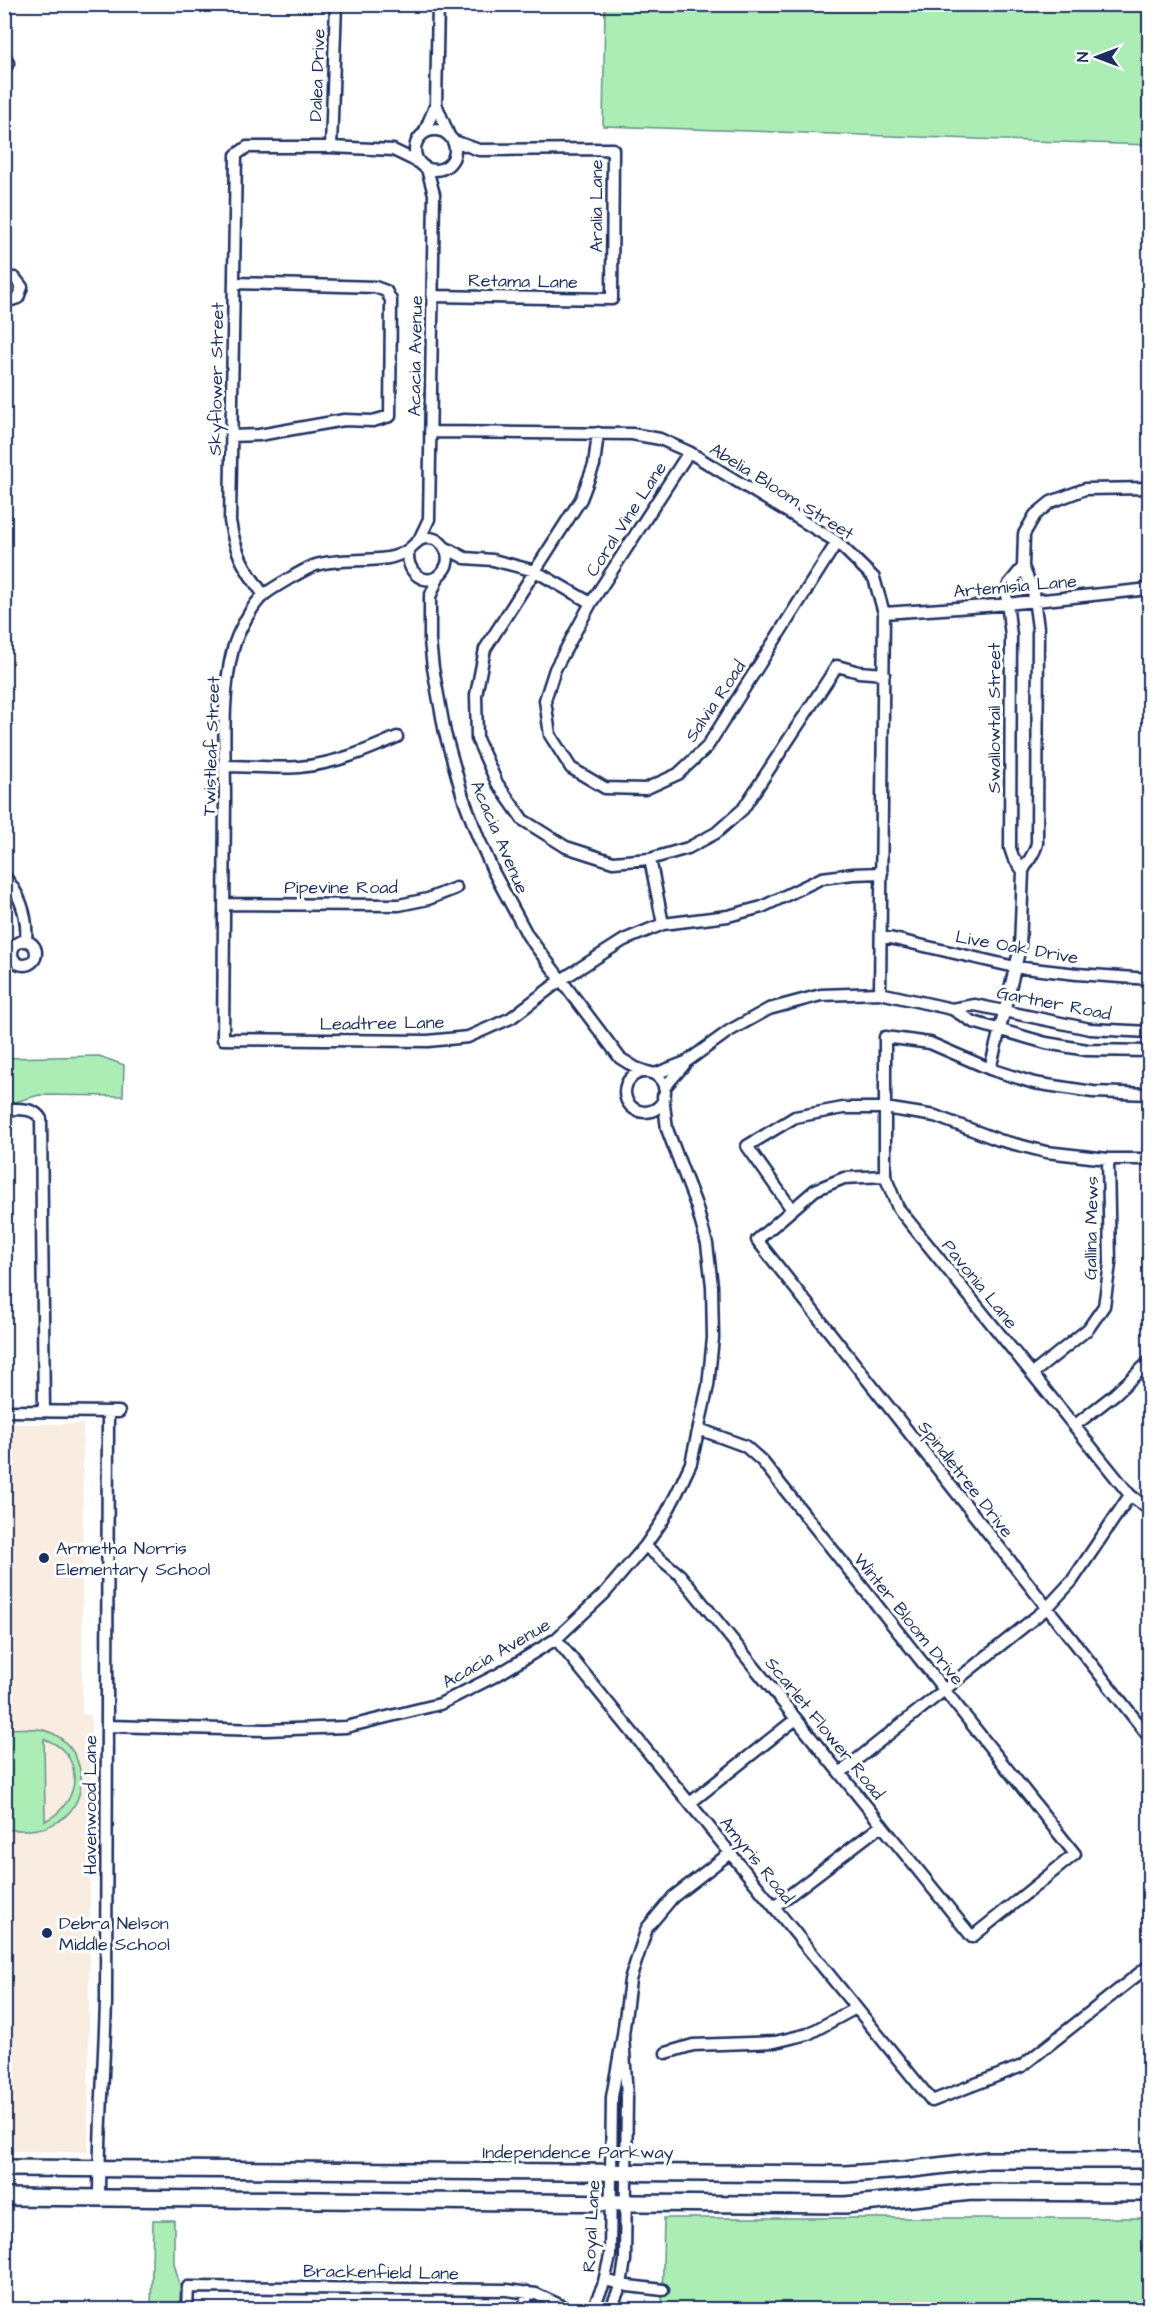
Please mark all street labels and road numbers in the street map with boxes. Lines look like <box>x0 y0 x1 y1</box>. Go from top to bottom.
street label: Dalea Drive <box>303 28 332 122</box>
street label: Aralia Lane <box>584 159 609 252</box>
street label: Retama Lane <box>468 268 578 295</box>
street label: Acacia Avenue <box>402 295 429 417</box>
street label: Skyflower Street <box>203 302 231 456</box>
street label: Abelia Bloom Street <box>705 437 859 546</box>
street label: Coral Vine Lane <box>580 457 673 582</box>
street label: Artemisia Lane <box>952 569 1078 604</box>
street label: Swallowtail Street <box>982 642 1007 793</box>
street label: Salvia Road <box>679 656 752 747</box>
street label: Twistleaf Street <box>197 675 226 816</box>
street label: Acacia Avenue <box>464 777 535 898</box>
street label: Pipevine Road <box>284 875 398 900</box>
street label: Live Oak Drive <box>954 924 1081 971</box>
street label: Gartner Road <box>995 980 1113 1027</box>
street label: Leadtree Lane <box>319 1010 445 1037</box>
street label: Gallina Mews <box>1078 1176 1105 1280</box>
street label: Pavonia Lane <box>936 1234 1024 1335</box>
street label: Spindletree Drive <box>912 1416 1019 1543</box>
street label: Winter Bloom Drive <box>848 1548 970 1691</box>
street label: Acacia Avenue <box>438 1612 555 1695</box>
street label: Scarlet Flower Road <box>759 1652 890 1805</box>
street label: Havenwood Lane <box>78 1735 103 1875</box>
street label: Amyris Road <box>713 1811 800 1910</box>
street label: Independence Parkway <box>483 2140 674 2166</box>
street label: Royal Lane <box>577 2179 607 2273</box>
street label: Brackenfield Lane <box>303 2259 459 2286</box>

